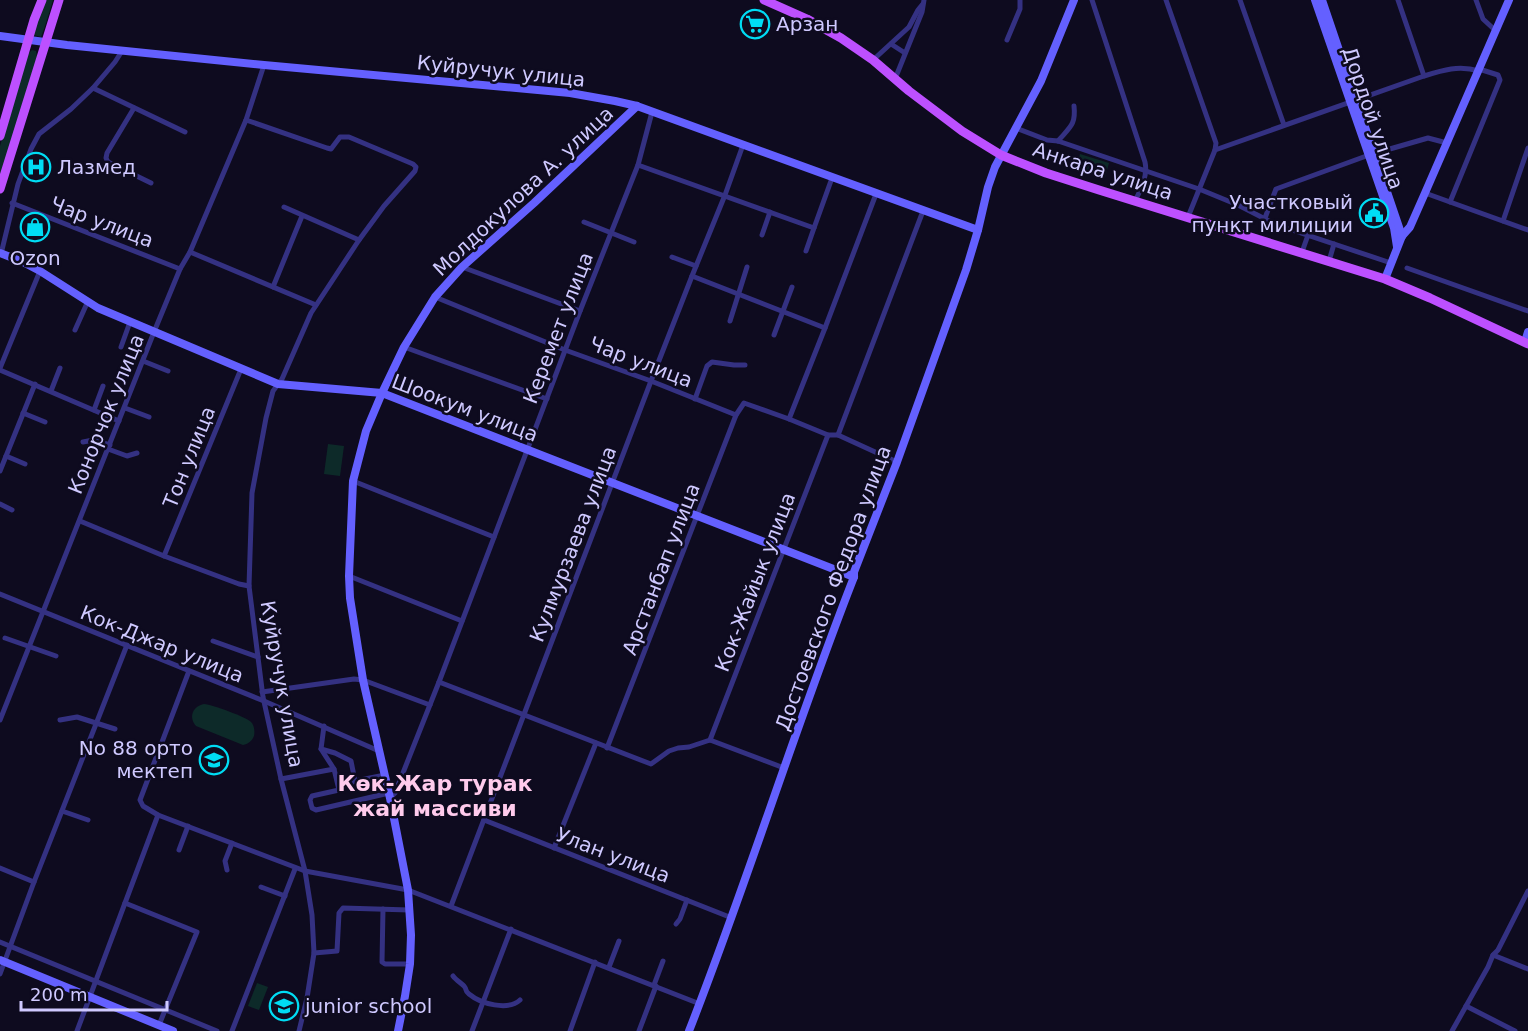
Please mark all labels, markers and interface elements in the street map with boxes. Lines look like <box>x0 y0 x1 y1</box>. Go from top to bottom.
supermarket icon: Арзан <box>739 8 771 40</box>
place label: Арзан <box>776 12 838 36</box>
street label: Дордой улица <box>1337 43 1409 193</box>
street label: Куйручук улица <box>416 50 586 92</box>
street label: Молдокулова А. улица <box>428 101 618 281</box>
street label: Анкара улица <box>1030 137 1176 205</box>
hospital icon: Лазмед <box>20 151 52 183</box>
place label: Лазмед <box>57 155 136 179</box>
place label: Участковый пункт милиции <box>1191 190 1353 237</box>
street label: Чар улица <box>47 191 157 253</box>
public building icon: Участковый пункт милиции <box>1358 197 1390 229</box>
shop icon: Ozon <box>19 211 51 243</box>
place label: Ozon <box>9 246 61 270</box>
street label: Керемет улица <box>518 249 598 407</box>
street label: Конорчок улица <box>63 330 149 498</box>
street label: Чар улица <box>586 331 696 393</box>
street label: Шоокум улица <box>388 369 542 447</box>
street label: Тон улица <box>157 403 220 512</box>
street label: Достоевского Федора улица <box>770 442 896 734</box>
street label: Кулмурзаева улица <box>525 443 621 645</box>
street label: Арстанбап улица <box>617 480 705 658</box>
street label: Кок-Жайык улица <box>710 489 800 675</box>
street label: Куйручук улица <box>255 599 309 769</box>
street label: Кок-Джар улица <box>77 600 247 688</box>
place label: No 88 орто мектеп <box>79 736 193 783</box>
school or university icon: No 88 орто мектеп <box>198 744 230 776</box>
district label: Көк-Жар турак жай массиви <box>338 771 533 821</box>
street label: Улан улица <box>553 822 673 888</box>
scale bar <box>21 974 166 1012</box>
text: 200 m <box>30 984 88 1005</box>
school or university icon: junior school <box>268 990 300 1022</box>
place label: junior school <box>304 994 432 1018</box>

